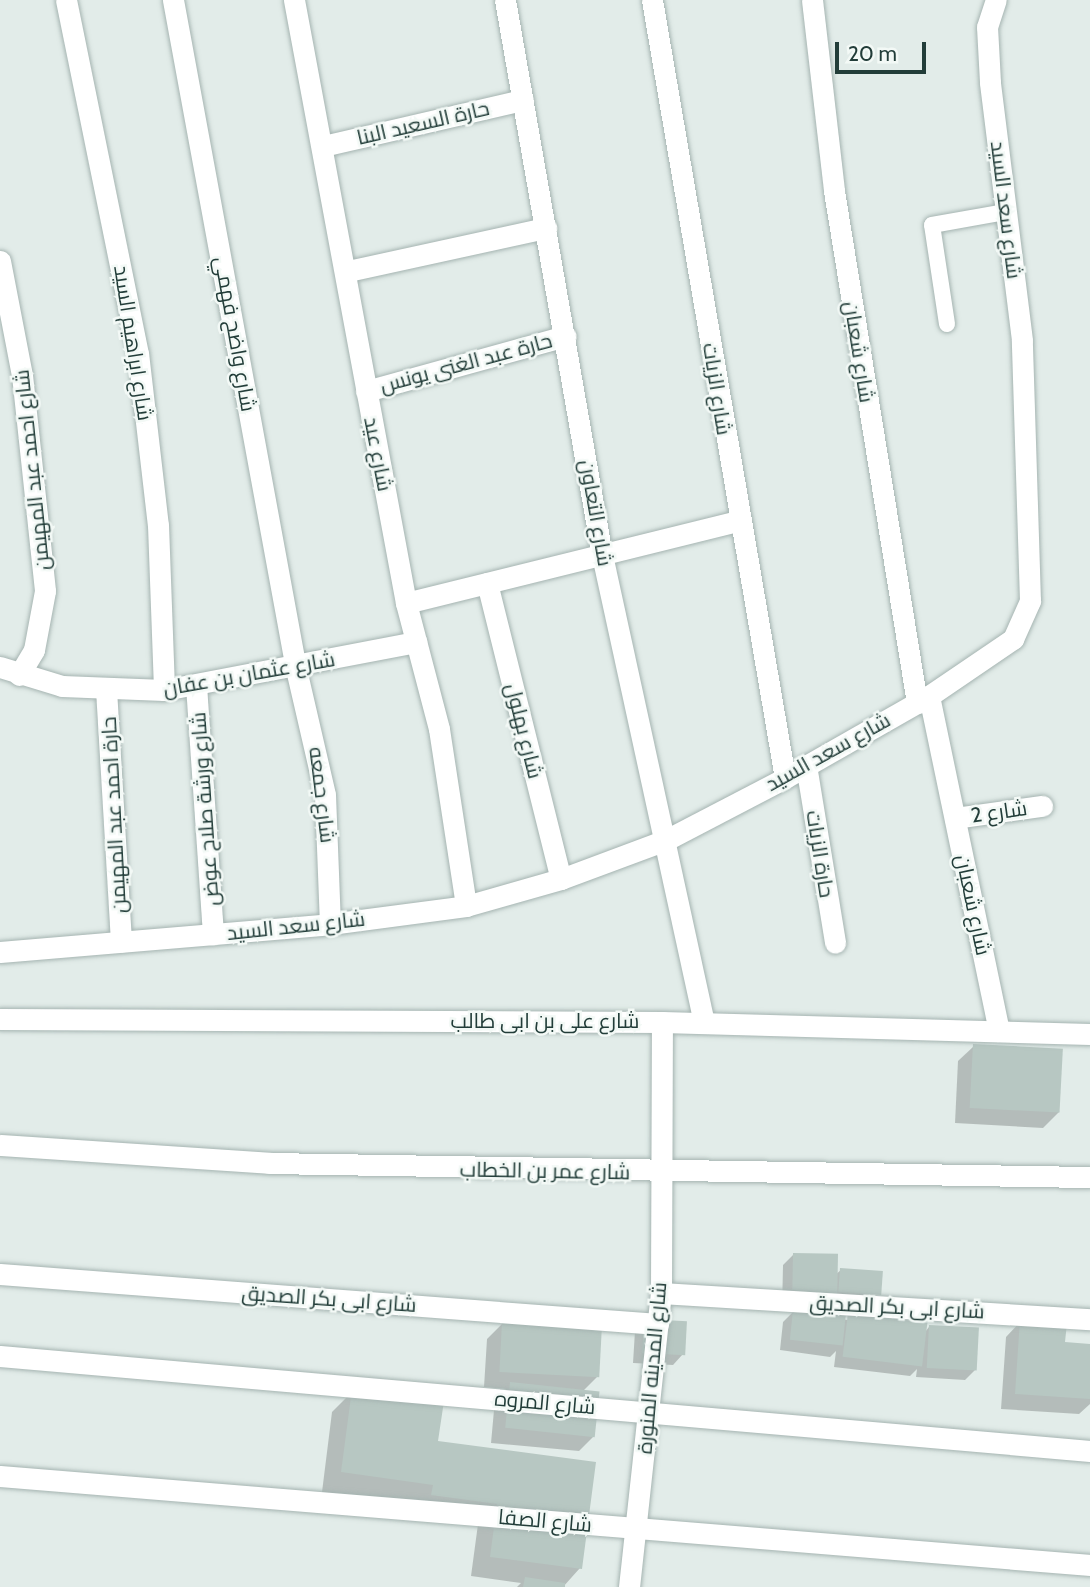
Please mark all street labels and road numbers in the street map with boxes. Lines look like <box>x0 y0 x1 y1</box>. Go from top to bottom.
street label: حارة السعيد البنا <box>354 96 492 150</box>
street label: شارع سعد السيد <box>985 139 1027 281</box>
street label: شارع واضح فهمي <box>209 255 261 413</box>
street label: شارع ابراهيم السيد <box>108 264 158 422</box>
street label: شارع شعبان <box>839 299 879 405</box>
street label: حارة عبد الغنى يونس <box>377 328 555 398</box>
street label: شارع الزيات <box>697 341 737 437</box>
street label: شارع احمد عبد المهيمن <box>9 368 55 572</box>
street label: شارع عيد <box>358 415 398 493</box>
street label: شارع التعاون <box>574 458 618 568</box>
street label: شارع عثمان بن عفان <box>161 646 337 702</box>
street label: شارع بهلول <box>500 681 548 781</box>
street label: شارع سعد السيد <box>761 707 895 797</box>
street label: شارع ورشة صلاح عوض <box>186 711 224 907</box>
street label: حارة احمد عبد المهيمن <box>96 716 132 914</box>
street label: شارع جمعه <box>304 745 340 845</box>
street label: شارع 2 <box>969 796 1029 828</box>
street label: حارة الزيات <box>801 808 839 900</box>
street label: شارع شعبان <box>950 852 996 958</box>
street label: شارع سعد السيد <box>226 906 366 946</box>
street label: شارع على بن ابى طالب <box>451 1008 639 1034</box>
street label: شارع عمر بن الخطاب <box>459 1157 631 1185</box>
street label: شارع ابى بكر الصديق <box>241 1280 417 1318</box>
street label: شارع المدينه المنورة <box>632 1281 672 1455</box>
street label: شارع ابى بكر الصديق <box>809 1290 985 1324</box>
street label: شارع المروه <box>494 1386 596 1420</box>
street label: شارع الصفا <box>497 1504 593 1538</box>

